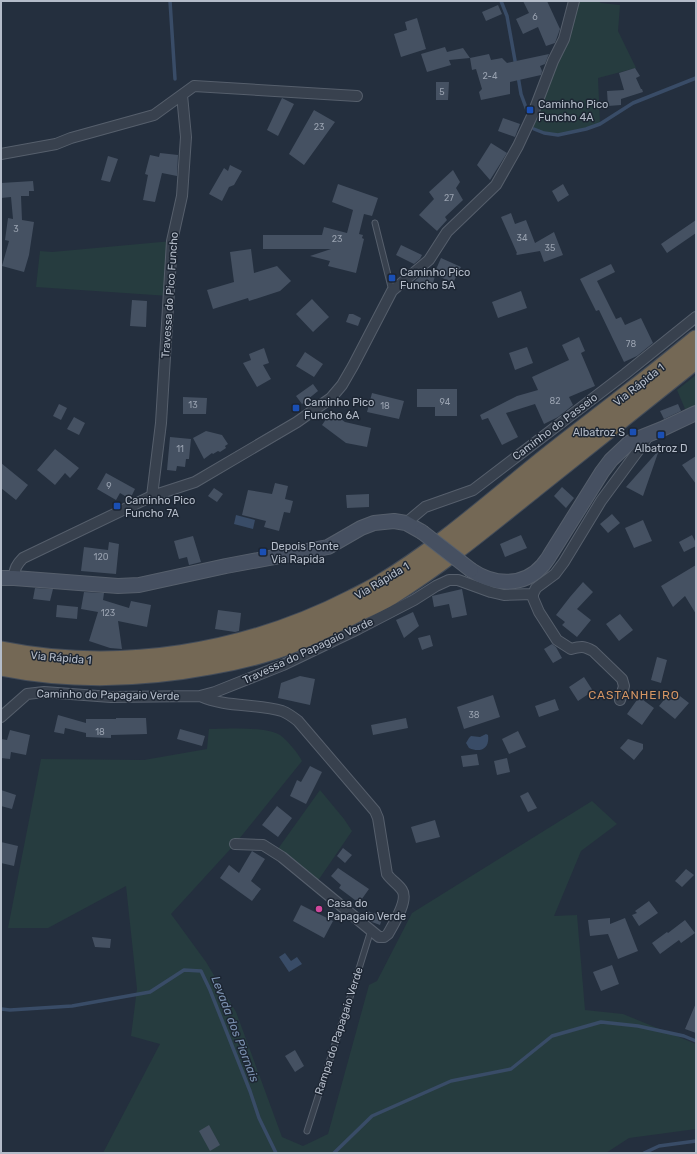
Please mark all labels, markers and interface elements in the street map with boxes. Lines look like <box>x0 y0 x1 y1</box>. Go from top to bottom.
house number: 6 <box>532 12 538 22</box>
house number: 2-4 <box>482 71 498 81</box>
house number: 5 <box>439 87 445 97</box>
place label: Caminho Pico Funcho 4A <box>538 98 608 124</box>
marker: Caminho Pico Funcho 4A <box>525 105 535 115</box>
house number: 23 <box>314 122 324 132</box>
house number: 27 <box>444 193 454 203</box>
house number: 3 <box>13 224 19 234</box>
street label: Travessa do Pico Funcho <box>159 231 181 359</box>
house number: 34 <box>517 233 528 243</box>
house number: 23 <box>332 234 342 244</box>
house number: 35 <box>545 243 555 253</box>
place label: Caminho Pico Funcho 5A <box>400 266 470 292</box>
marker: Caminho Pico Funcho 5A <box>387 273 397 283</box>
house number: 78 <box>626 339 636 349</box>
street label: Via Rápida 1 <box>611 361 667 409</box>
street label: Caminho do Passeio <box>510 391 600 463</box>
place label: Caminho Pico Funcho 6A <box>304 396 374 422</box>
house number: 82 <box>549 396 561 406</box>
house number: 94 <box>440 397 451 407</box>
house number: 13 <box>188 400 198 410</box>
house number: 18 <box>380 401 390 411</box>
marker: Caminho Pico Funcho 6A <box>291 403 301 413</box>
place label: Albatroz S <box>573 426 625 439</box>
marker: Albatroz S <box>628 427 638 437</box>
marker: Albatroz D <box>656 430 666 440</box>
place label: Albatroz D <box>634 442 688 455</box>
house number: 11 <box>176 444 184 454</box>
house number: 9 <box>106 481 112 491</box>
place label: Caminho Pico Funcho 7A <box>125 494 195 520</box>
marker: Caminho Pico Funcho 7A <box>112 501 122 511</box>
place label: Depois Ponte Via Rapida <box>271 540 339 566</box>
marker: Depois Ponte Via Rapida <box>258 547 268 557</box>
house number: 120 <box>94 552 109 562</box>
street label: Via Rápida 1 <box>352 560 412 602</box>
house number: 123 <box>101 608 115 618</box>
street label: Travessa do Papagaio Verde <box>241 615 375 687</box>
street label: Via Rápida 1 <box>30 649 92 667</box>
street label: Caminho do Papagaio Verde <box>36 687 180 703</box>
district label: CASTANHEIRO <box>588 688 680 702</box>
house number: 38 <box>468 710 480 720</box>
house number: 18 <box>95 727 105 737</box>
place label: Casa do Papagaio Verde <box>327 897 406 923</box>
marker: Casa do Papagaio Verde <box>314 904 324 914</box>
street label: Rampa do Papagaio Verde <box>312 966 366 1096</box>
water label: Levada dos Piornais <box>208 974 262 1084</box>

